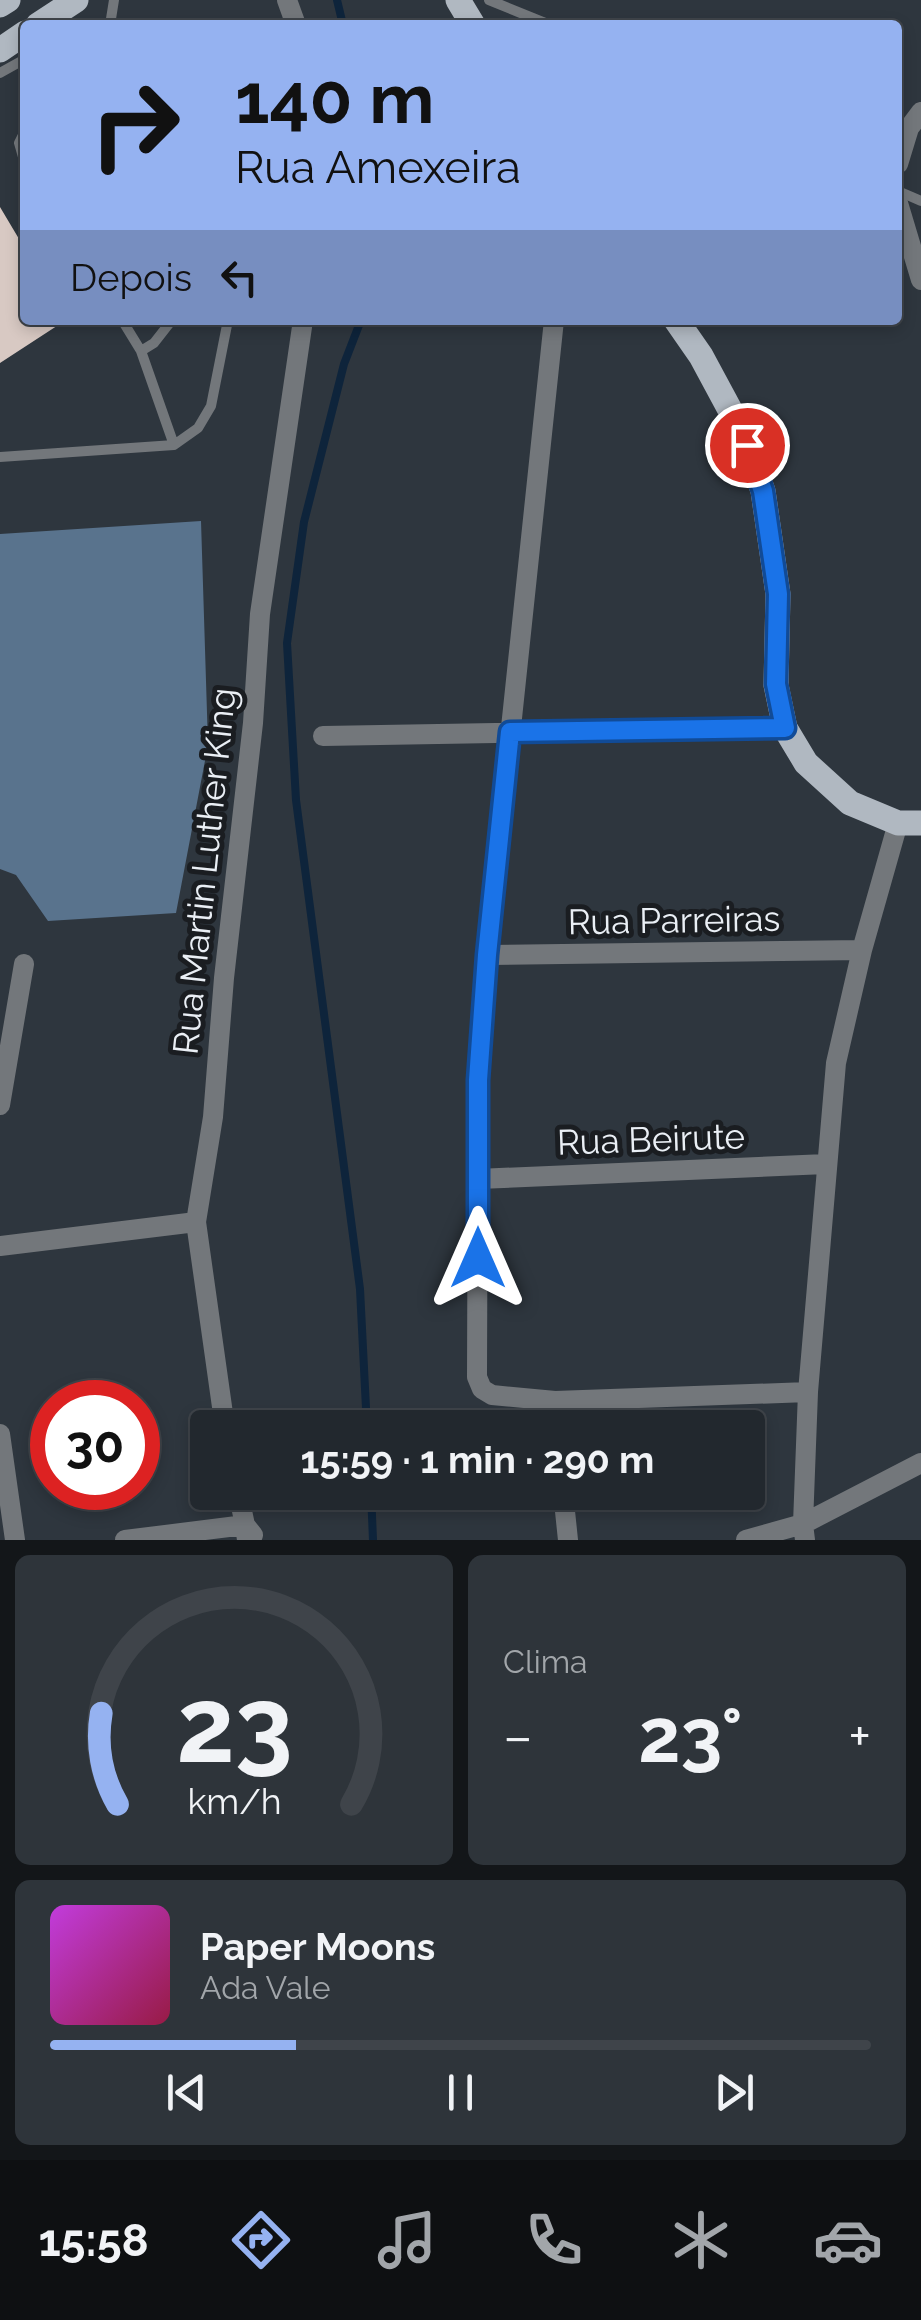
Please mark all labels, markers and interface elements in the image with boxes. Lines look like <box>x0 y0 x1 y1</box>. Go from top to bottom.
text: 140 m <box>235 57 435 139</box>
icon: right <box>70 60 200 190</box>
text: Rua Amexeira <box>235 141 521 194</box>
icon: left <box>212 250 267 305</box>
text: Depois <box>70 255 192 300</box>
pin <box>705 403 790 488</box>
icon: arrive <box>720 418 775 473</box>
street label: Rua Martin Luther King <box>164 686 244 1056</box>
street label: Rua Parreiras <box>567 898 781 942</box>
street label: Rua Beirute <box>556 1115 746 1163</box>
position arrow <box>426 1206 530 1310</box>
speed limit sign: 30 <box>30 1380 160 1510</box>
text: 15:59 · 1 min · 290 m <box>301 1437 654 1482</box>
text: Clima <box>503 1643 587 1680</box>
text: 23 <box>176 1664 292 1786</box>
text: 23° <box>638 1691 743 1780</box>
text: − <box>503 1704 533 1769</box>
text: + <box>848 1704 871 1769</box>
text: km/h <box>187 1780 281 1822</box>
text: Paper Moons <box>200 1924 435 1969</box>
text: Ada Vale <box>200 1969 331 2006</box>
icon: previous <box>159 2065 214 2120</box>
icon: pause <box>433 2065 488 2120</box>
icon: next <box>707 2065 762 2120</box>
icon: directions <box>226 2205 296 2275</box>
icon: music <box>372 2205 442 2275</box>
icon: phone <box>519 2205 589 2275</box>
icon: climate <box>666 2205 736 2275</box>
icon: car <box>813 2205 883 2275</box>
text: 15:58 <box>38 2214 149 2267</box>

